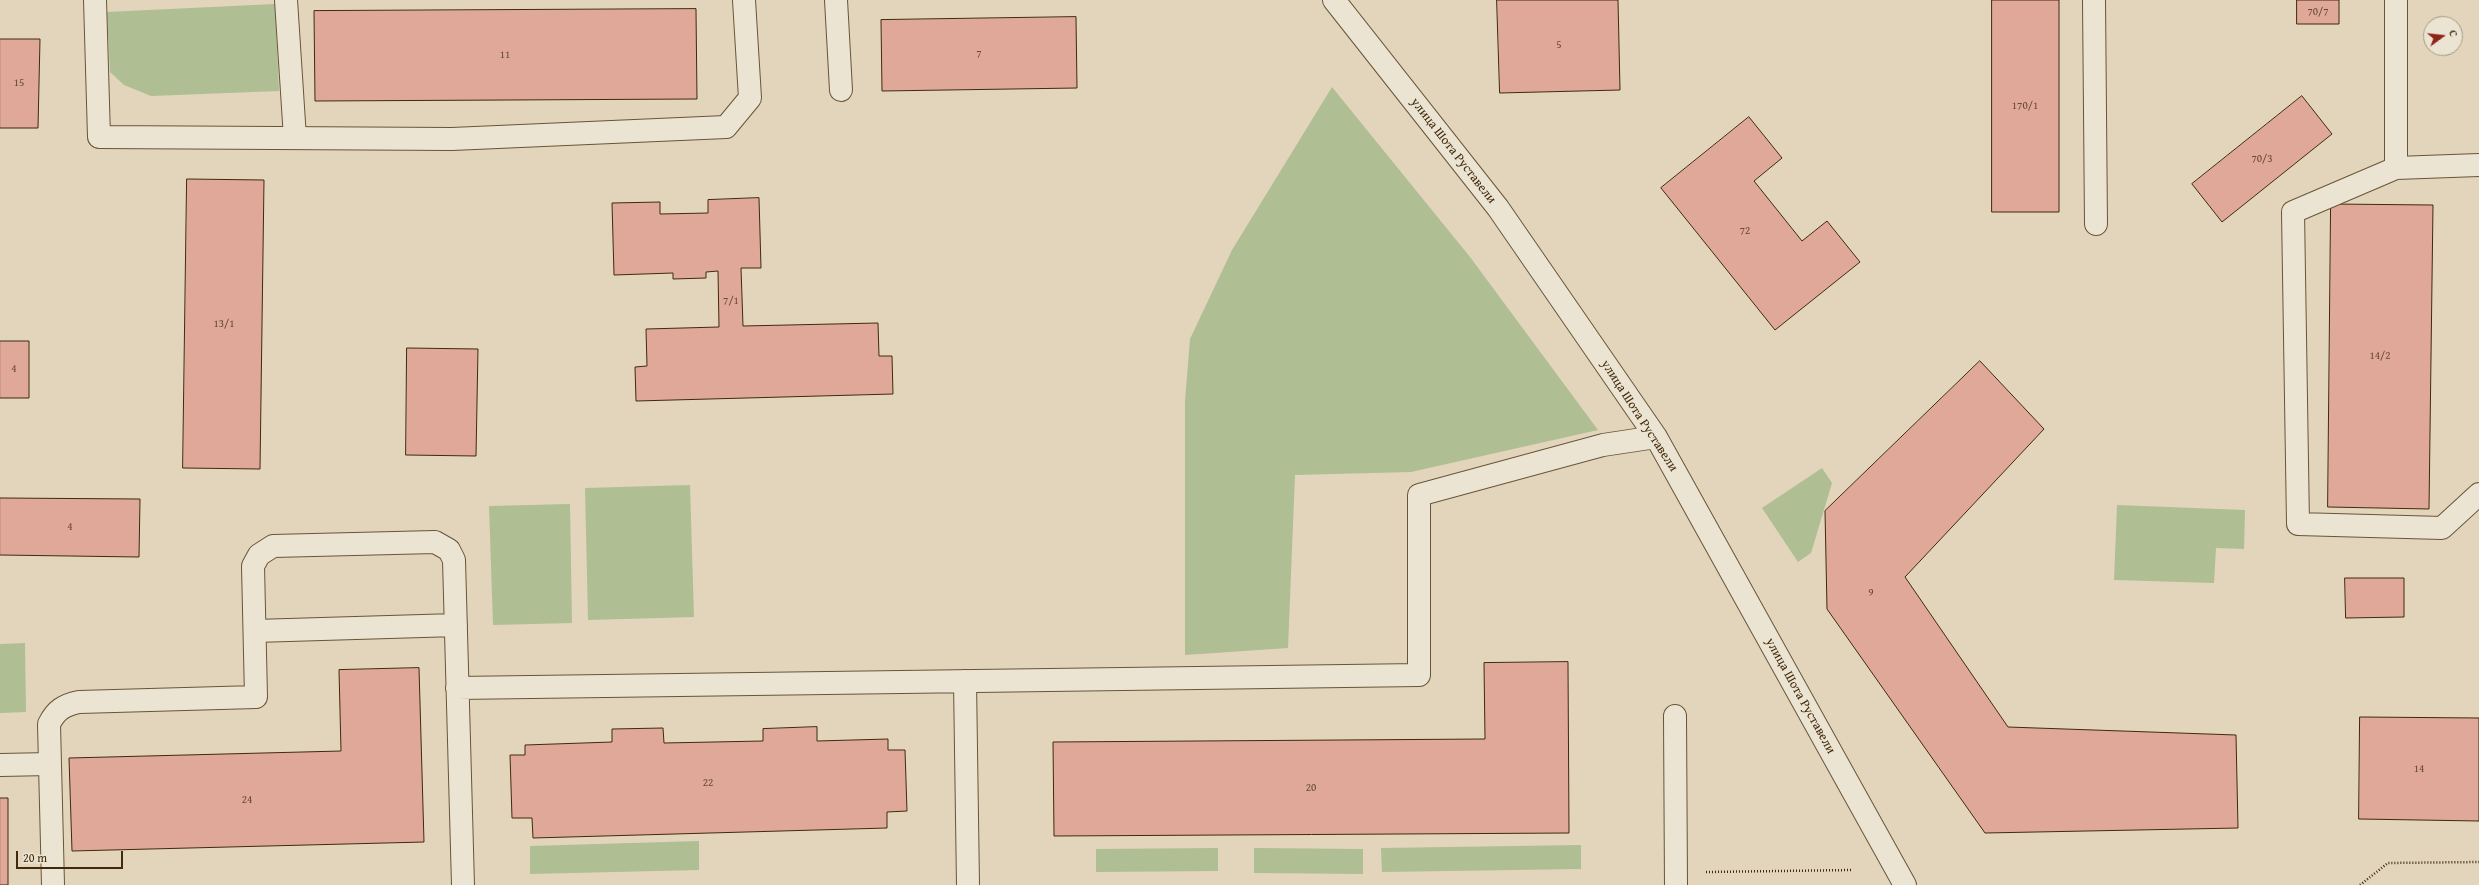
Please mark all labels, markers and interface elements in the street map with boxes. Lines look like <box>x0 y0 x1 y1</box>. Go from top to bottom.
house number: 70/7 <box>2307 5 2329 19</box>
north arrow <box>2423 16 2463 56</box>
text: С <box>2445 28 2462 38</box>
house number: 5 <box>1556 38 1562 52</box>
house number: 7 <box>976 47 982 61</box>
house number: 11 <box>500 48 510 62</box>
house number: 15 <box>14 76 24 90</box>
street label: улица Шота Руставели <box>1407 95 1499 207</box>
house number: 170/1 <box>2012 99 2038 113</box>
house number: 70/3 <box>2251 152 2273 166</box>
house number: 72 <box>1740 224 1750 238</box>
house number: 7/1 <box>723 294 739 308</box>
house number: 13/1 <box>213 317 235 331</box>
house number: 14/2 <box>2369 349 2391 363</box>
street label: улица Шота Руставели <box>1597 357 1681 475</box>
house number: 4 <box>11 362 17 376</box>
house number: 4 <box>67 520 73 534</box>
house number: 9 <box>1868 586 1874 600</box>
street label: улица Шота Руставели <box>1762 635 1838 757</box>
house number: 14 <box>2414 762 2424 776</box>
house number: 22 <box>703 776 713 790</box>
house number: 20 <box>1306 781 1316 795</box>
house number: 24 <box>242 793 252 807</box>
scale bar <box>18 843 125 869</box>
text: 20 m <box>23 849 47 866</box>

